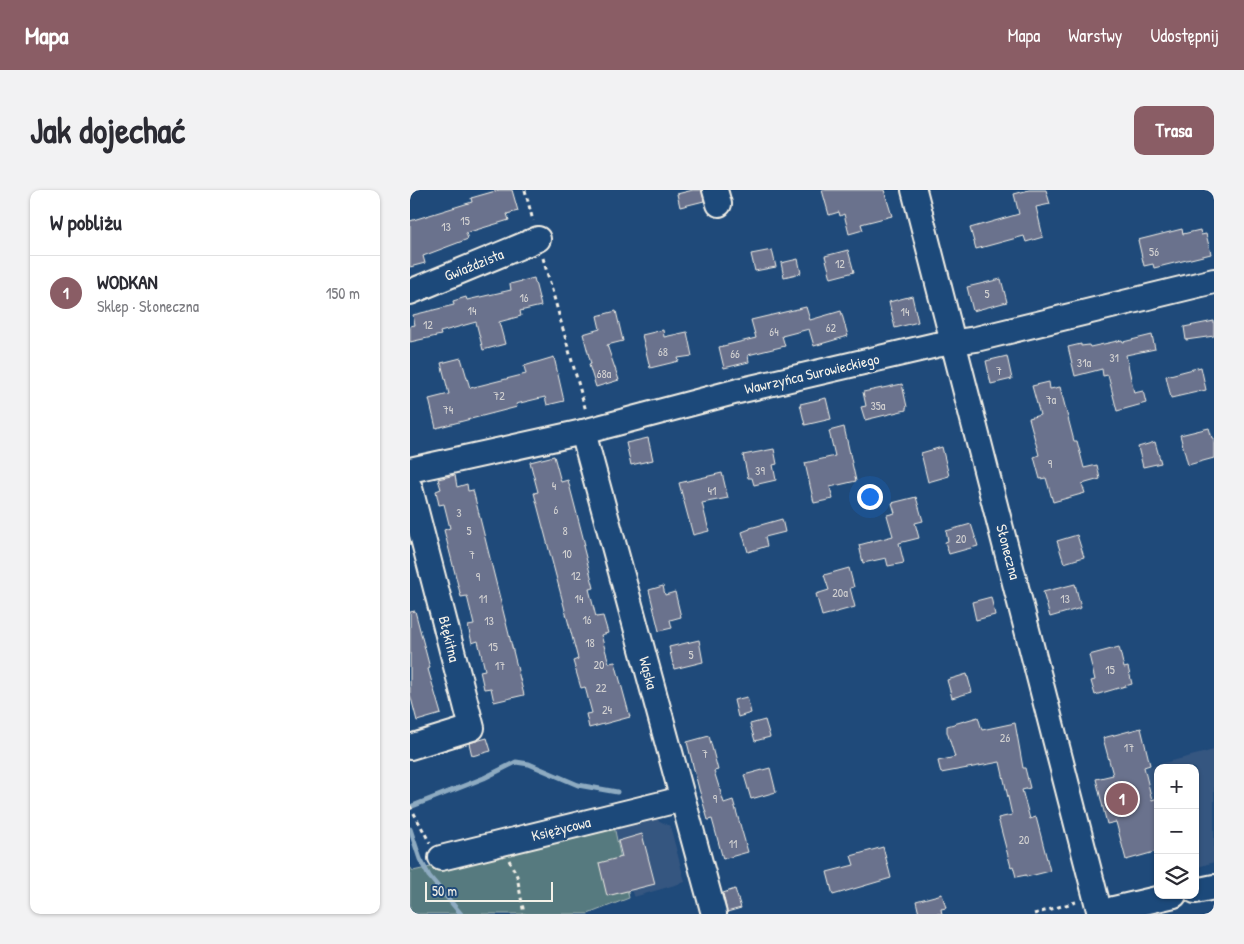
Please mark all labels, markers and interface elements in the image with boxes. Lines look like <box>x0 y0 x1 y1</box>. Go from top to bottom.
text: Mapa <box>25 19 68 51</box>
text: Mapa <box>1008 23 1040 48</box>
text: Warstwy <box>1068 23 1122 48</box>
text: Udostępnij <box>1150 23 1219 48</box>
button: Trasa <box>1134 106 1214 155</box>
text: Jak dojechać <box>30 107 185 154</box>
text: W pobliżu <box>50 208 122 237</box>
house number: 15 <box>460 212 470 229</box>
house number: 13 <box>441 218 451 235</box>
street label: Gwiaździsta <box>441 243 507 286</box>
house number: 56 <box>1149 243 1159 260</box>
house number: 12 <box>835 255 845 272</box>
text: WODKAN <box>97 269 158 295</box>
text: 1 <box>63 282 69 304</box>
text: 150 m <box>326 282 360 304</box>
house number: 5 <box>984 285 990 302</box>
house number: 16 <box>519 289 529 306</box>
text: Sklep · Słoneczna <box>97 295 199 317</box>
house number: 14 <box>468 302 477 319</box>
house number: 14 <box>901 303 910 320</box>
house number: 12 <box>423 316 433 333</box>
house number: 62 <box>826 319 837 336</box>
house number: 64 <box>769 323 779 340</box>
house number: 68 <box>658 343 668 360</box>
house number: 66 <box>730 345 740 362</box>
street label: Wawrzyńca Surowieckiego <box>742 348 881 399</box>
house number: 31 <box>1109 349 1119 366</box>
house number: 31a <box>1077 354 1092 371</box>
house number: 7 <box>996 362 1002 379</box>
house number: 68a <box>597 365 612 382</box>
house number: 72 <box>493 387 505 404</box>
house number: 7a <box>1046 391 1057 408</box>
house number: 35a <box>870 397 886 414</box>
house number: 74 <box>443 401 454 418</box>
house number: 9 <box>1048 455 1053 472</box>
house number: 39 <box>755 462 765 479</box>
house number: 4 <box>552 477 557 494</box>
house number: 41 <box>708 482 716 499</box>
your location <box>857 484 883 510</box>
house number: 6 <box>554 501 559 518</box>
house number: 3 <box>456 504 462 521</box>
house number: 5 <box>466 522 472 539</box>
house number: 8 <box>562 522 568 539</box>
street label: Słoneczna <box>991 522 1026 582</box>
house number: 20 <box>956 530 967 547</box>
house number: 10 <box>562 545 572 562</box>
house number: 7 <box>469 546 475 563</box>
house number: 12 <box>571 567 581 584</box>
house number: 9 <box>476 568 481 585</box>
house number: 20a <box>832 584 848 601</box>
house number: 11 <box>479 590 487 607</box>
house number: 14 <box>575 590 584 607</box>
house number: 13 <box>1060 590 1070 607</box>
house number: 16 <box>582 611 592 628</box>
house number: 13 <box>484 612 494 629</box>
street label: Błękitna <box>434 614 465 664</box>
house number: 18 <box>585 634 595 651</box>
house number: 15 <box>488 638 498 655</box>
house number: 5 <box>688 646 694 663</box>
street label: Wąska <box>634 654 663 692</box>
house number: 20 <box>594 656 605 673</box>
house number: 17 <box>495 657 505 674</box>
house number: 15 <box>1105 661 1115 678</box>
house number: 22 <box>595 679 607 696</box>
house number: 24 <box>602 701 613 718</box>
house number: 26 <box>1000 729 1010 746</box>
house number: 17 <box>1124 739 1134 756</box>
house number: 7 <box>702 745 708 762</box>
map controls <box>1154 764 1199 899</box>
button: + <box>1154 764 1199 809</box>
pin: 1 <box>1106 780 1138 818</box>
house number: 9 <box>713 790 718 807</box>
button: − <box>1154 809 1199 854</box>
street label: Księżycowa <box>529 811 593 846</box>
house number: 20 <box>1019 831 1030 848</box>
house number: 11 <box>729 835 737 852</box>
button: layers <box>1154 854 1199 899</box>
scale bar <box>425 879 552 902</box>
text: 50 m <box>432 881 457 900</box>

